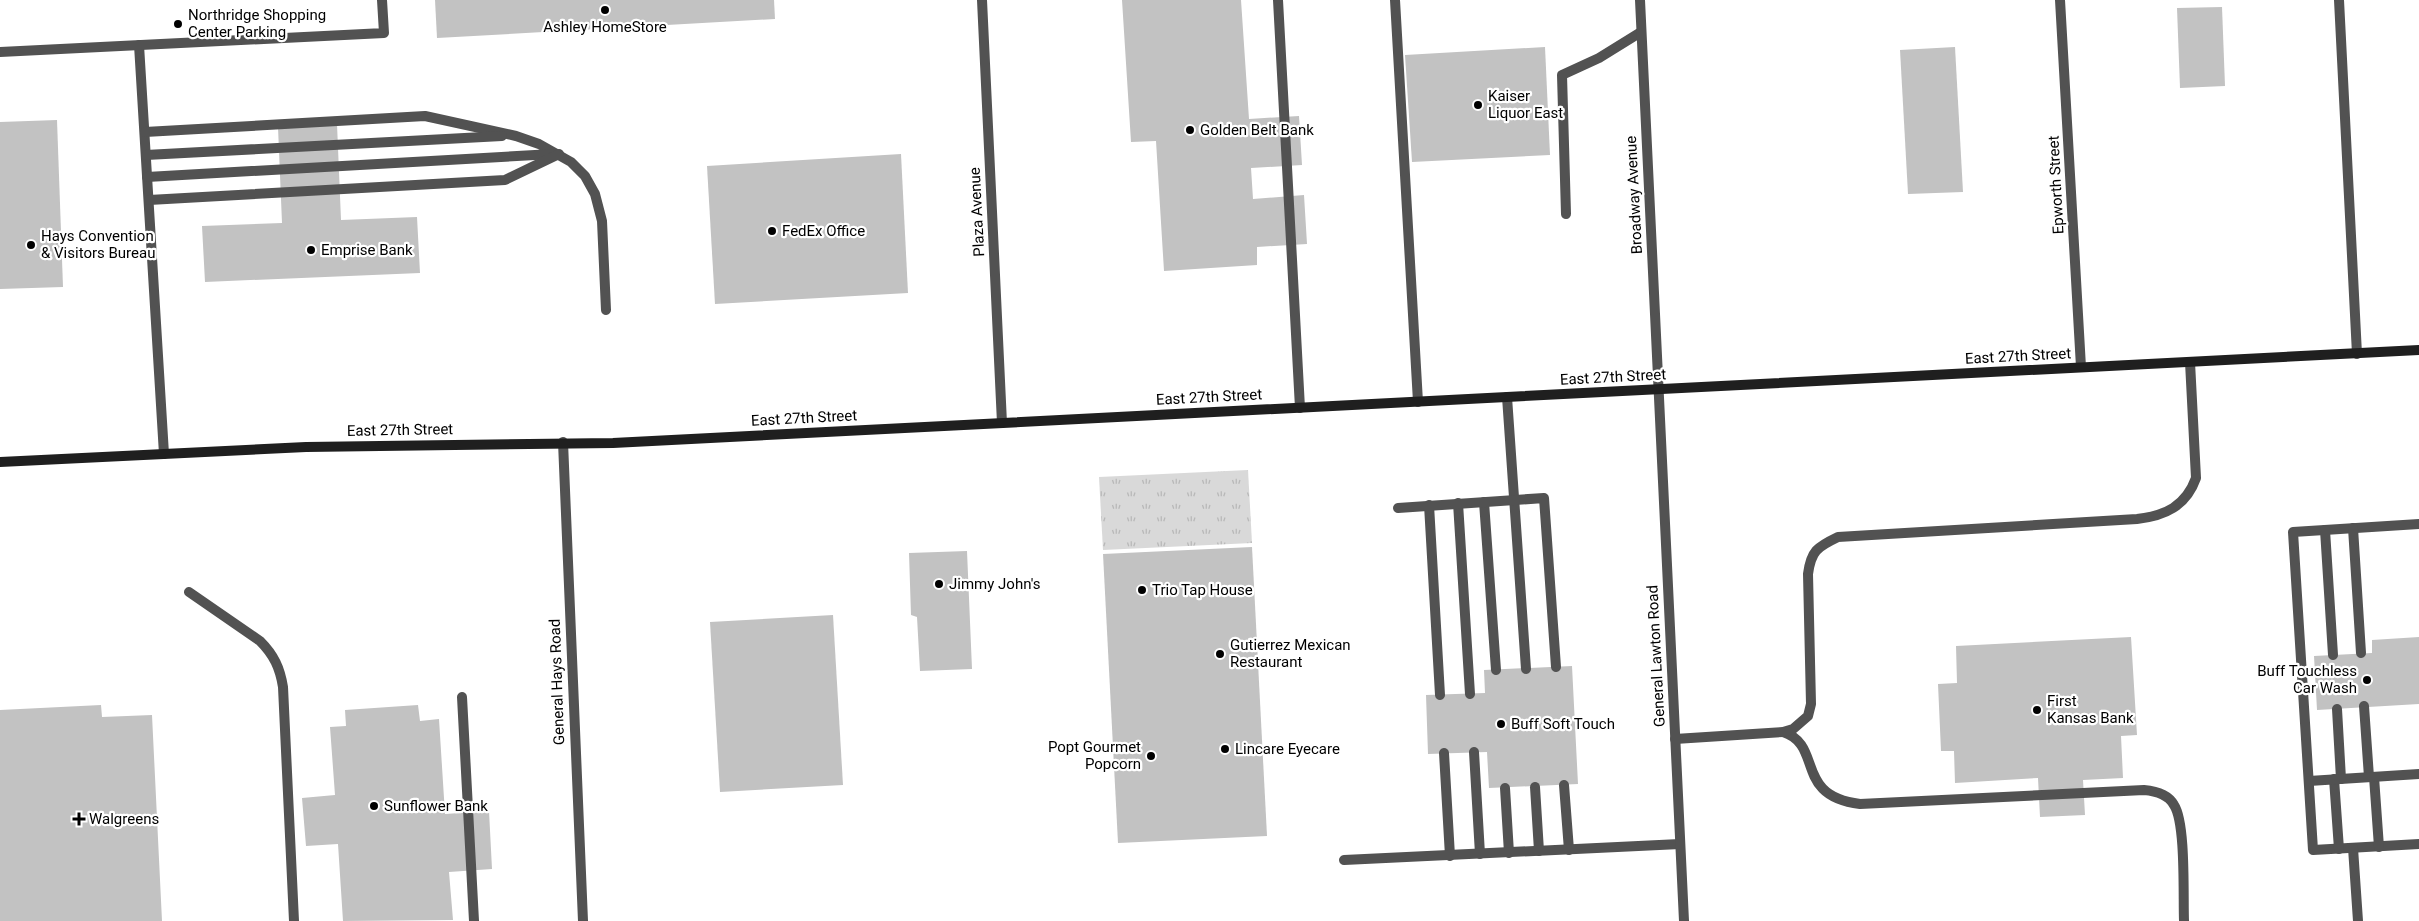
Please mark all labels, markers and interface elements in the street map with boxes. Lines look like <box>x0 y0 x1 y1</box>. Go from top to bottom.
marker: Ashley HomeStore <box>599 4 611 16</box>
place label: Northridge Shopping Center Parking <box>188 6 326 41</box>
marker: Northridge Shopping Center Parking <box>172 18 184 30</box>
place label: Ashley HomeStore <box>543 18 667 36</box>
place label: Kaiser Liquor East <box>1488 87 1563 122</box>
marker: Kaiser Liquor East <box>1472 99 1484 111</box>
place label: Golden Belt Bank <box>1200 121 1314 139</box>
marker: Golden Belt Bank <box>1184 124 1196 136</box>
street label: Broadway Avenue <box>1622 135 1646 255</box>
street label: Epworth Street <box>2044 135 2068 235</box>
street label: Plaza Avenue <box>966 167 988 257</box>
place label: FedEx Office <box>782 222 865 240</box>
marker: FedEx Office <box>766 225 778 237</box>
place label: Hays Convention & Visitors Bureau <box>41 227 155 262</box>
marker: Hays Convention & Visitors Bureau <box>25 239 37 251</box>
place label: Emprise Bank <box>321 241 413 259</box>
marker: Emprise Bank <box>305 244 317 256</box>
street label: East 27th Street <box>1964 344 2072 368</box>
street label: East 27th Street <box>1559 365 1667 389</box>
street label: East 27th Street <box>1155 385 1263 409</box>
street label: East 27th Street <box>750 406 858 430</box>
street label: East 27th Street <box>347 420 453 440</box>
place label: Jimmy John's <box>949 575 1040 593</box>
marker: Jimmy John's <box>933 578 945 590</box>
place label: Trio Tap House <box>1152 581 1253 599</box>
marker: Trio Tap House <box>1136 584 1148 596</box>
street label: General Lawton Road <box>1643 585 1669 727</box>
street label: General Hays Road <box>546 618 568 746</box>
place label: Gutierrez Mexican Restaurant <box>1230 636 1351 671</box>
marker: Gutierrez Mexican Restaurant <box>1214 648 1226 660</box>
place label: Buff Touchless Car Wash <box>2257 662 2357 697</box>
marker: Buff Touchless Car Wash <box>2361 674 2373 686</box>
place label: First Kansas Bank <box>2047 692 2134 727</box>
marker: First Kansas Bank <box>2031 704 2043 716</box>
place label: Buff Soft Touch <box>1511 715 1615 733</box>
marker: Buff Soft Touch <box>1495 718 1507 730</box>
place label: Popt Gourmet Popcorn <box>1048 738 1141 773</box>
place label: Lincare Eyecare <box>1235 740 1340 758</box>
marker: Lincare Eyecare <box>1219 743 1231 755</box>
marker: Popt Gourmet Popcorn <box>1145 750 1157 762</box>
place label: Sunflower Bank <box>384 797 488 815</box>
marker: Sunflower Bank <box>368 800 380 812</box>
place label: Walgreens <box>89 810 159 828</box>
marker: Walgreens <box>73 813 85 825</box>

